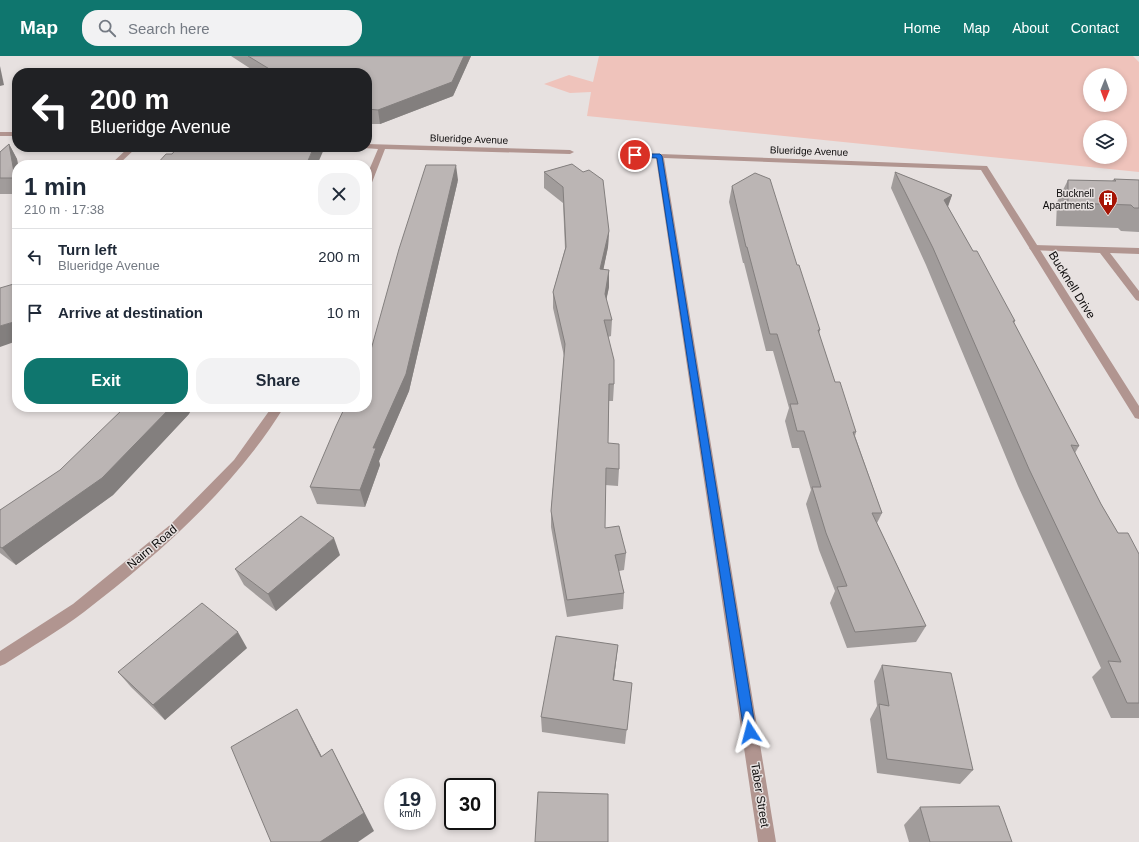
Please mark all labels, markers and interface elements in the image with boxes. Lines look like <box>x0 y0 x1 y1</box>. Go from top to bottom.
search box <box>82 10 362 46</box>
text: Map <box>20 17 58 38</box>
icon: search <box>96 17 118 39</box>
text: Search here <box>128 20 210 37</box>
text: Home <box>904 20 941 36</box>
text: Map <box>963 20 990 36</box>
text: About <box>1012 20 1049 36</box>
text: Contact <box>1071 20 1119 36</box>
north arrow <box>1083 68 1127 112</box>
map controls <box>1083 68 1127 164</box>
icon: left <box>24 84 76 136</box>
text: 200 m <box>90 84 169 115</box>
text: Blueridge Avenue <box>90 117 231 137</box>
button: layers <box>1083 120 1127 164</box>
street label: Blueridge Avenue <box>430 132 509 146</box>
pin <box>618 138 652 172</box>
icon: arrive <box>624 144 646 166</box>
street label: Blueridge Avenue <box>770 144 849 158</box>
text: 1 min <box>24 173 87 200</box>
button: close <box>318 173 360 215</box>
place label: Bucknell Apartments <box>1043 188 1094 211</box>
building icon: Bucknell Apartments <box>1097 188 1119 216</box>
text: 210 m · 17:38 <box>24 202 104 217</box>
text: Turn left <box>58 241 117 258</box>
icon: left <box>24 246 46 268</box>
text: 200 m <box>318 248 360 265</box>
street label: Bucknell Drive <box>1046 249 1098 322</box>
text: Blueridge Avenue <box>58 258 160 273</box>
icon: arrive <box>24 302 46 324</box>
text: Arrive at destination <box>58 304 203 321</box>
text: 10 m <box>327 304 360 321</box>
button: Exit <box>24 358 188 404</box>
button: Share <box>196 358 360 404</box>
street label: Nairn Road <box>124 522 180 572</box>
position arrow <box>729 711 771 753</box>
street label: Taber Street <box>748 762 772 829</box>
speed limit sign: 30 <box>444 778 496 830</box>
text: 19 <box>399 788 421 810</box>
text: km/h <box>399 808 421 819</box>

